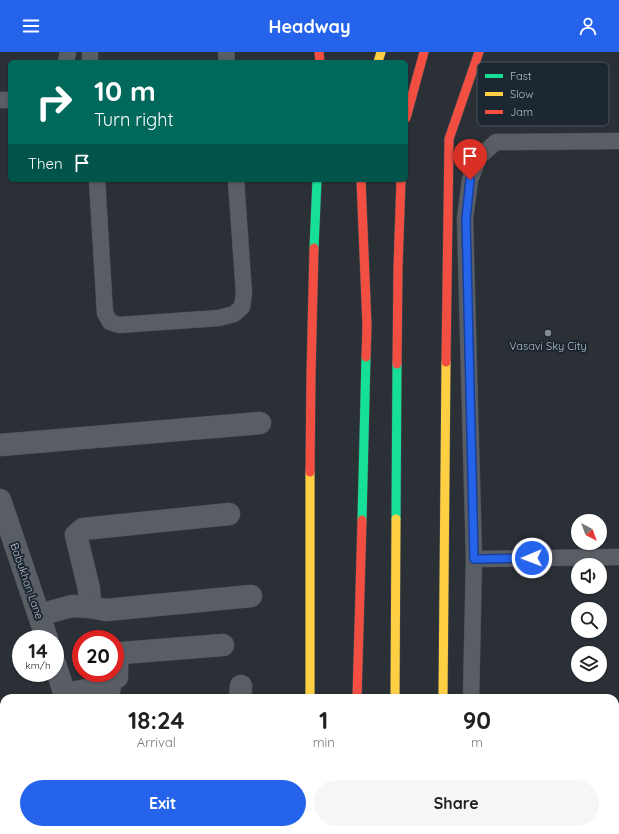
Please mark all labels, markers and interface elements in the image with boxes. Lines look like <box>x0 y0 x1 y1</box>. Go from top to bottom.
icon: menu <box>20 15 42 37</box>
text: Headway <box>268 15 351 38</box>
icon: person <box>577 15 599 37</box>
legend <box>477 62 609 126</box>
text: Fast <box>510 69 532 83</box>
text: 10 m <box>94 73 156 108</box>
icon: right <box>28 76 80 128</box>
text: Slow <box>510 87 534 101</box>
text: Jam <box>510 105 533 119</box>
text: Turn right <box>94 108 174 131</box>
pin <box>453 139 487 180</box>
icon: arrive <box>459 145 481 167</box>
icon: arrive <box>71 152 93 174</box>
text: Then <box>28 154 63 173</box>
marker: Vasavi Sky City <box>543 328 553 338</box>
place label: Vasavi Sky City <box>509 339 587 353</box>
north arrow <box>571 514 607 550</box>
map controls <box>571 514 607 682</box>
position arrow <box>511 537 553 579</box>
street label: Babukhan Lane <box>7 541 47 621</box>
button: sound <box>571 558 607 594</box>
button: search <box>571 602 607 638</box>
speed limit sign: 20 <box>72 630 124 682</box>
text: 14 <box>28 638 48 663</box>
button: layers <box>571 646 607 682</box>
text: km/h <box>25 659 51 672</box>
text: 18:24 <box>128 705 185 735</box>
text: 1 <box>319 705 328 735</box>
text: 90 <box>463 705 491 735</box>
text: Arrival <box>137 734 176 750</box>
text: min <box>313 734 335 750</box>
text: m <box>471 734 483 750</box>
button: Exit <box>20 780 306 826</box>
button: Share <box>314 780 599 826</box>

